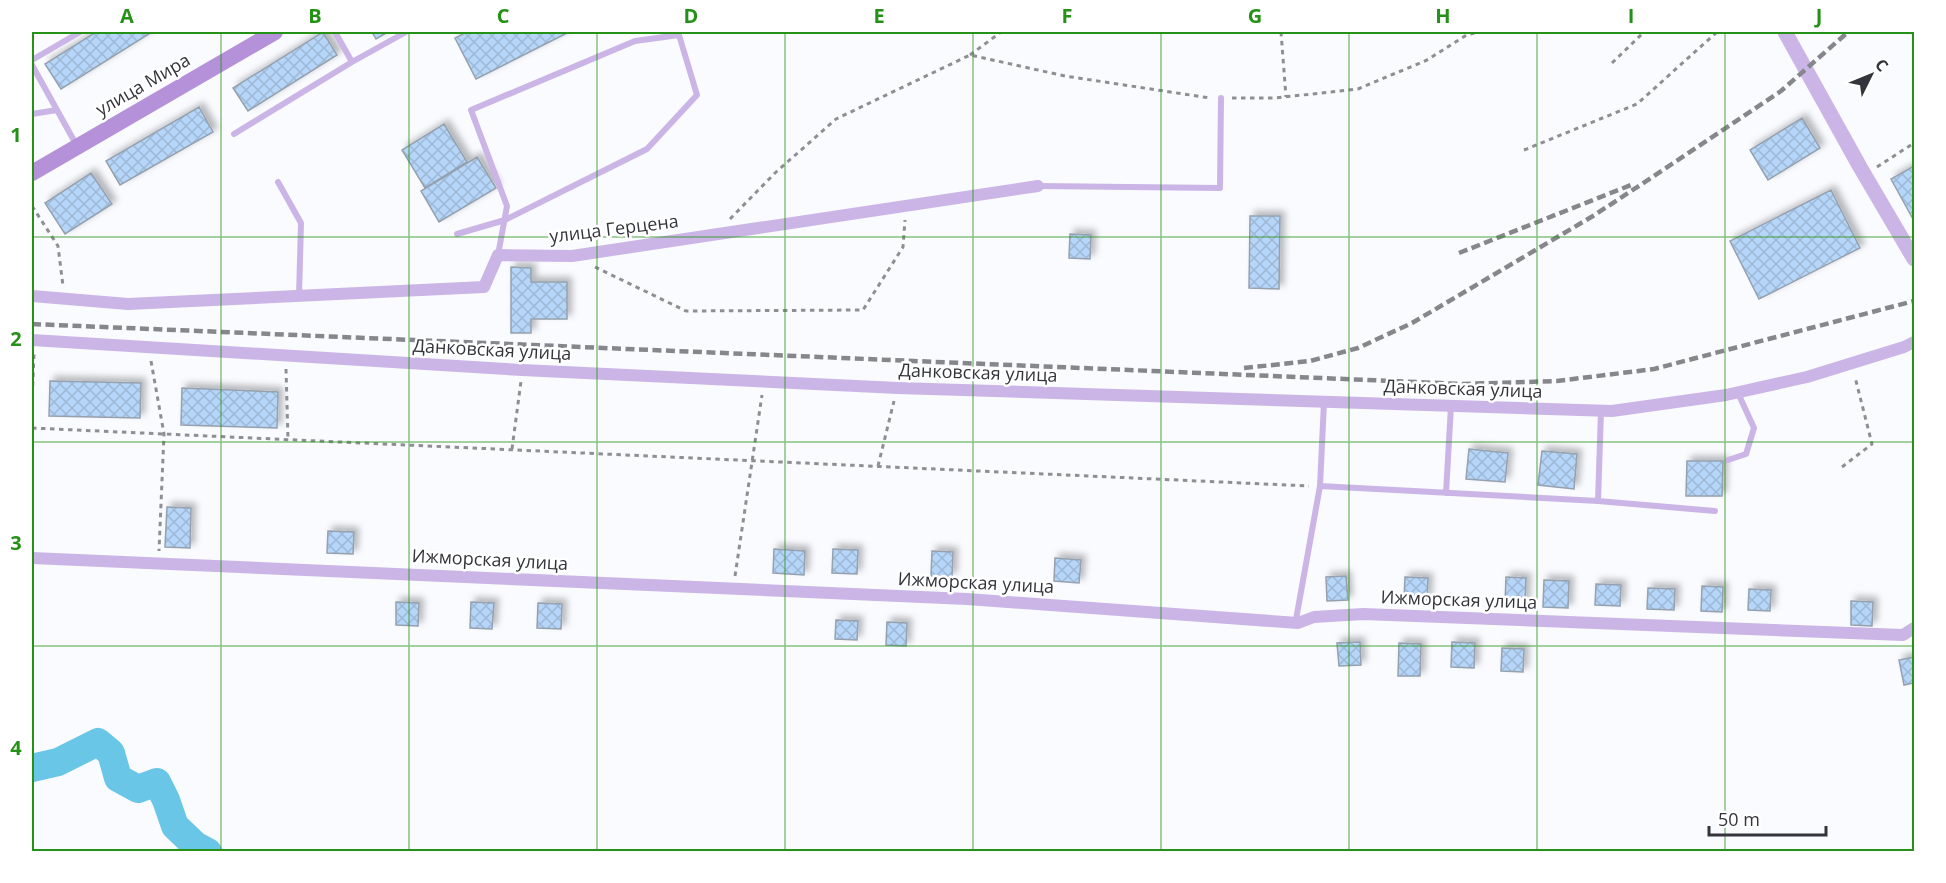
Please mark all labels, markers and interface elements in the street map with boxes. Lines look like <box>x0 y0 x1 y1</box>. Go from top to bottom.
text: A <box>120 2 134 29</box>
text: B <box>308 2 322 29</box>
text: C <box>497 2 510 29</box>
text: D <box>684 2 698 29</box>
text: E <box>873 2 885 29</box>
text: F <box>1062 2 1072 29</box>
text: G <box>1248 2 1262 29</box>
text: H <box>1435 2 1451 29</box>
text: I <box>1628 2 1634 29</box>
text: J <box>1814 2 1822 29</box>
north arrow <box>1841 45 1901 105</box>
street label: улица Мира <box>91 47 194 121</box>
text: С <box>1870 54 1893 76</box>
text: 1 <box>10 121 22 148</box>
street label: улица Герцена <box>548 208 680 248</box>
text: 2 <box>10 325 22 352</box>
street label: Данковская улица <box>412 333 572 365</box>
street label: Данковская улица <box>898 357 1058 387</box>
street label: Данковская улица <box>1383 373 1543 403</box>
text: 3 <box>10 529 22 556</box>
street label: Ижморская улица <box>411 543 569 575</box>
street label: Ижморская улица <box>897 566 1055 598</box>
street label: Ижморская улица <box>1380 584 1538 614</box>
text: 4 <box>10 734 22 761</box>
scale bar <box>1709 799 1826 837</box>
text: 50 m <box>1718 807 1760 831</box>

